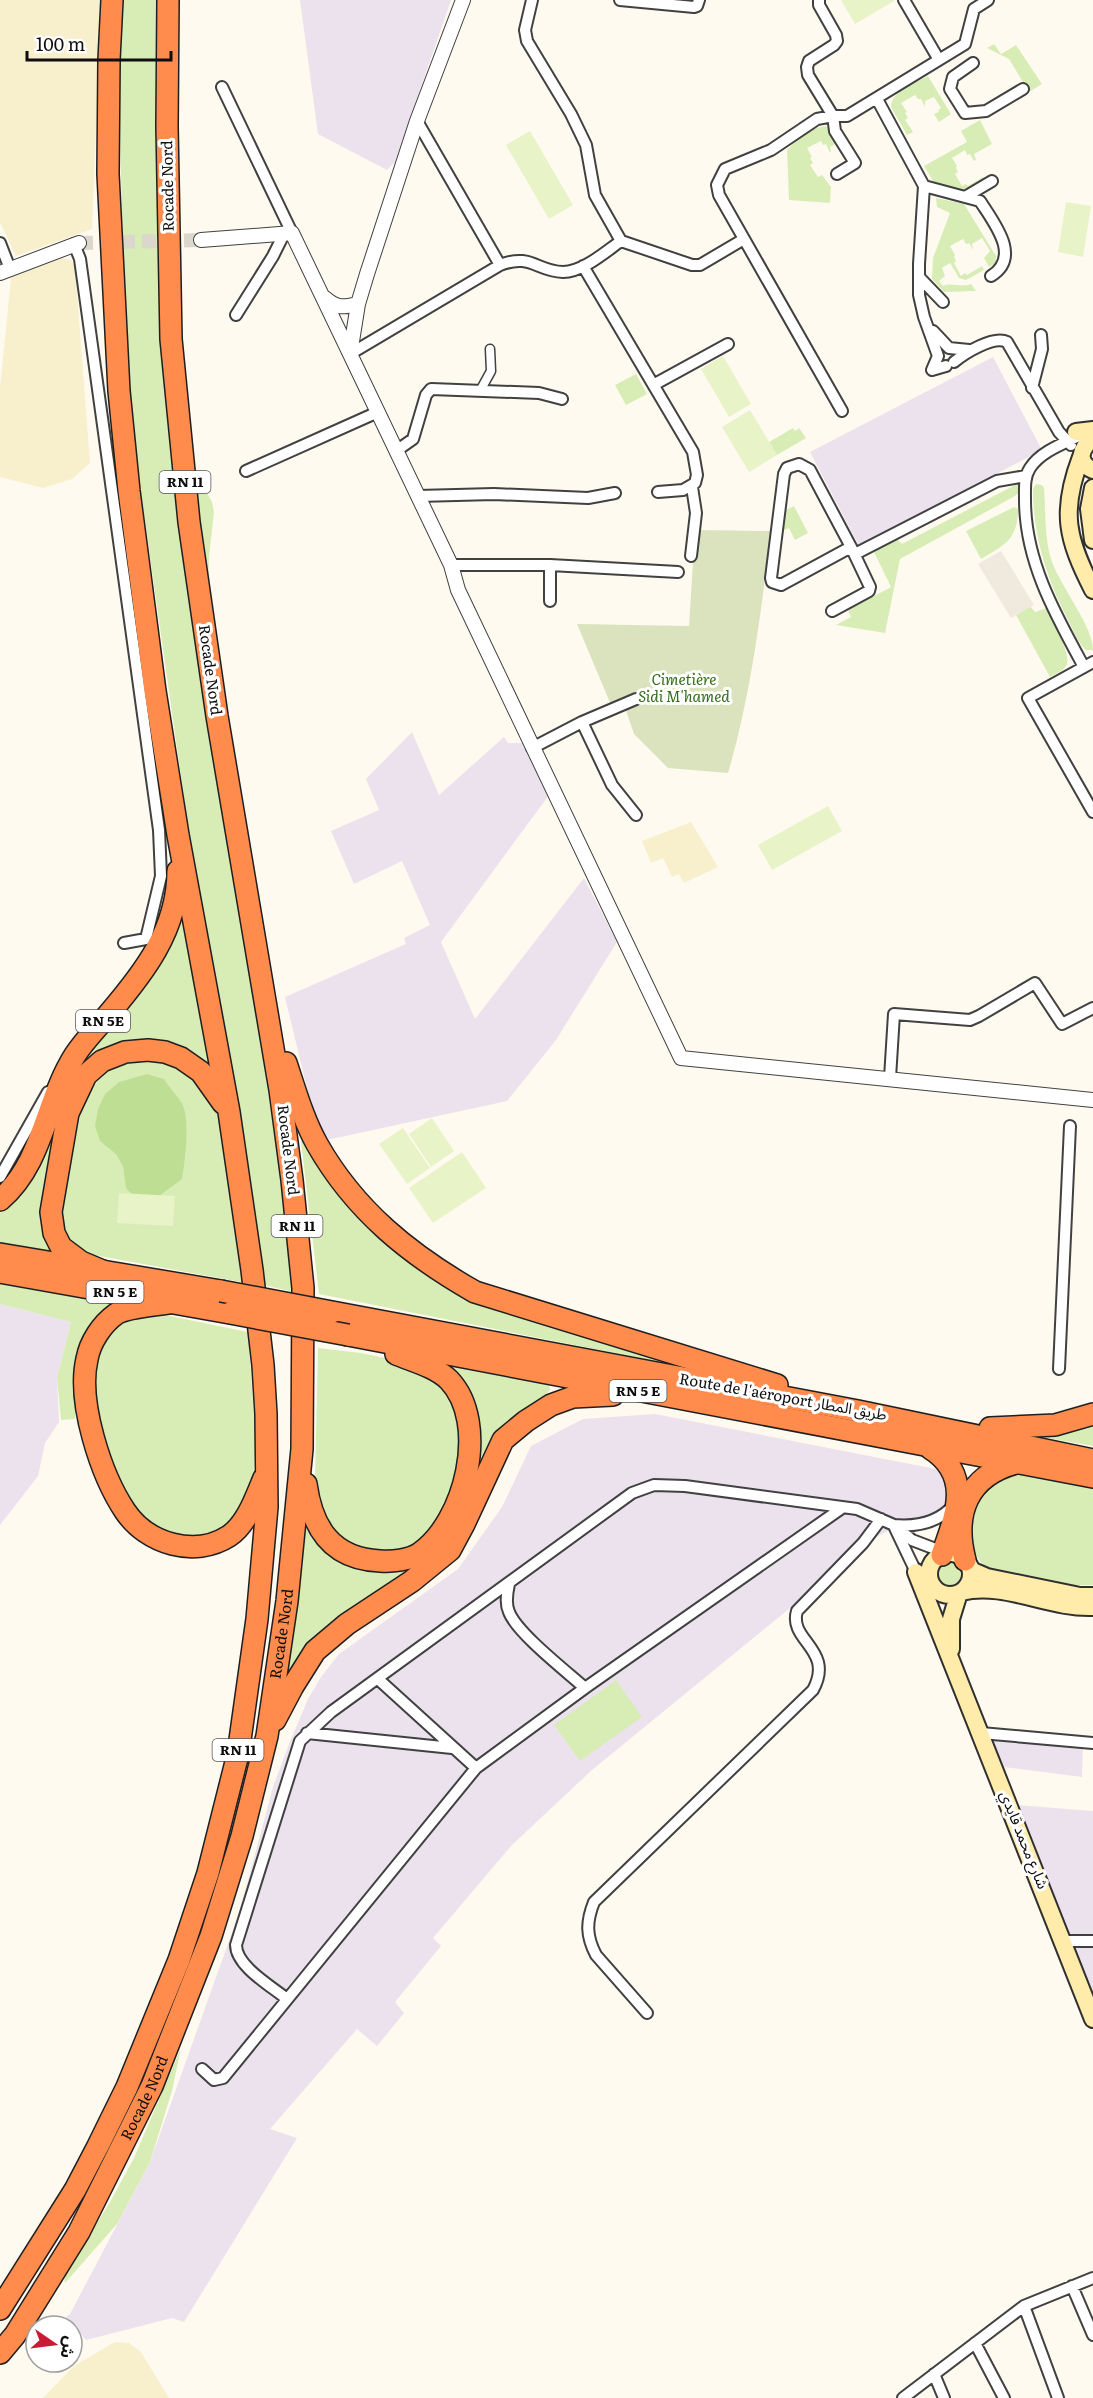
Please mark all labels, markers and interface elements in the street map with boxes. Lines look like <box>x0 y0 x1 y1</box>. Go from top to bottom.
scale bar <box>27 24 171 62</box>
text: 100 m <box>36 30 85 57</box>
street label: Rocade Nord <box>154 140 179 232</box>
road number: RN 11 <box>160 471 210 493</box>
street label: Rocade Nord <box>194 623 229 716</box>
park label: Cimetière Sidi M'hamed <box>638 667 730 707</box>
road number: RN 5E <box>76 1010 130 1032</box>
street label: Rocade Nord <box>273 1103 306 1196</box>
road number: RN 11 <box>272 1215 322 1237</box>
road number: RN 5 E <box>86 1281 144 1303</box>
street label: Route de l'aéroport طريق المطار <box>678 1366 889 1425</box>
road number: RN 5 E <box>610 1380 666 1402</box>
street label: Rocade Nord <box>263 1588 298 1681</box>
road number: RN 11 <box>212 1739 264 1761</box>
street label: شارع محمد قايدي <box>993 1787 1056 1893</box>
street label: Rocade Nord <box>114 2052 173 2144</box>
north arrow <box>24 2314 84 2374</box>
text: ش <box>55 2334 84 2361</box>

